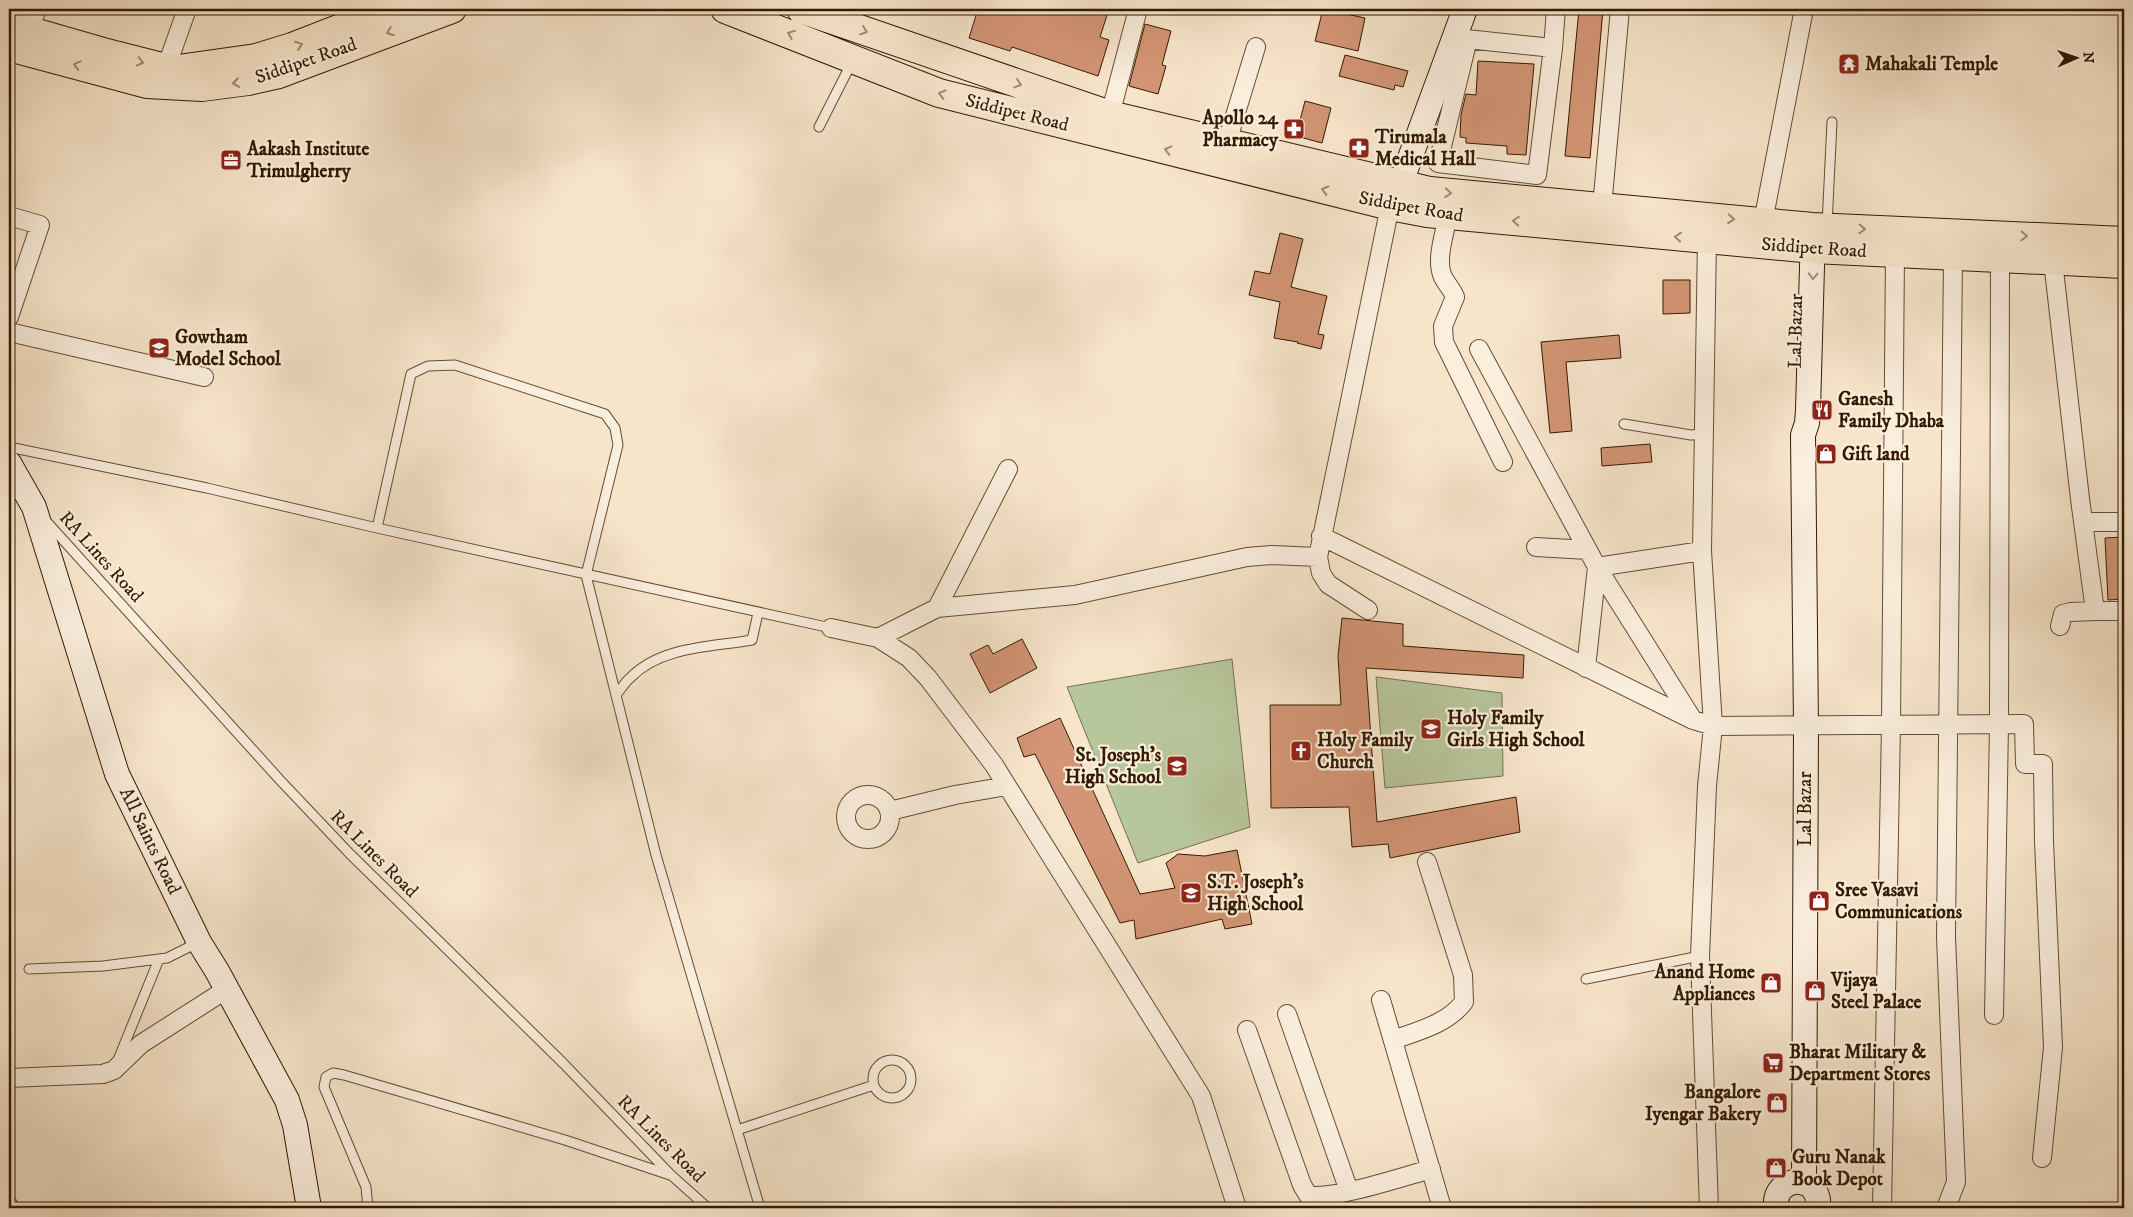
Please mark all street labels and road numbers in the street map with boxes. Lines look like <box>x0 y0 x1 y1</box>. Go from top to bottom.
street label: Siddipet Road <box>252 33 360 89</box>
street label: Siddipet Road <box>963 89 1072 137</box>
street label: Siddipet Road <box>1357 187 1466 228</box>
street label: Siddipet Road <box>1761 233 1868 263</box>
street label: Lal Bazar <box>1784 293 1808 369</box>
street label: RA Lines Road <box>54 507 148 608</box>
street label: Lal Bazar <box>1794 771 1817 847</box>
street label: All Saints Road <box>114 784 186 899</box>
street label: RA Lines Road <box>325 805 423 903</box>
street label: RA Lines Road <box>612 1090 710 1188</box>

